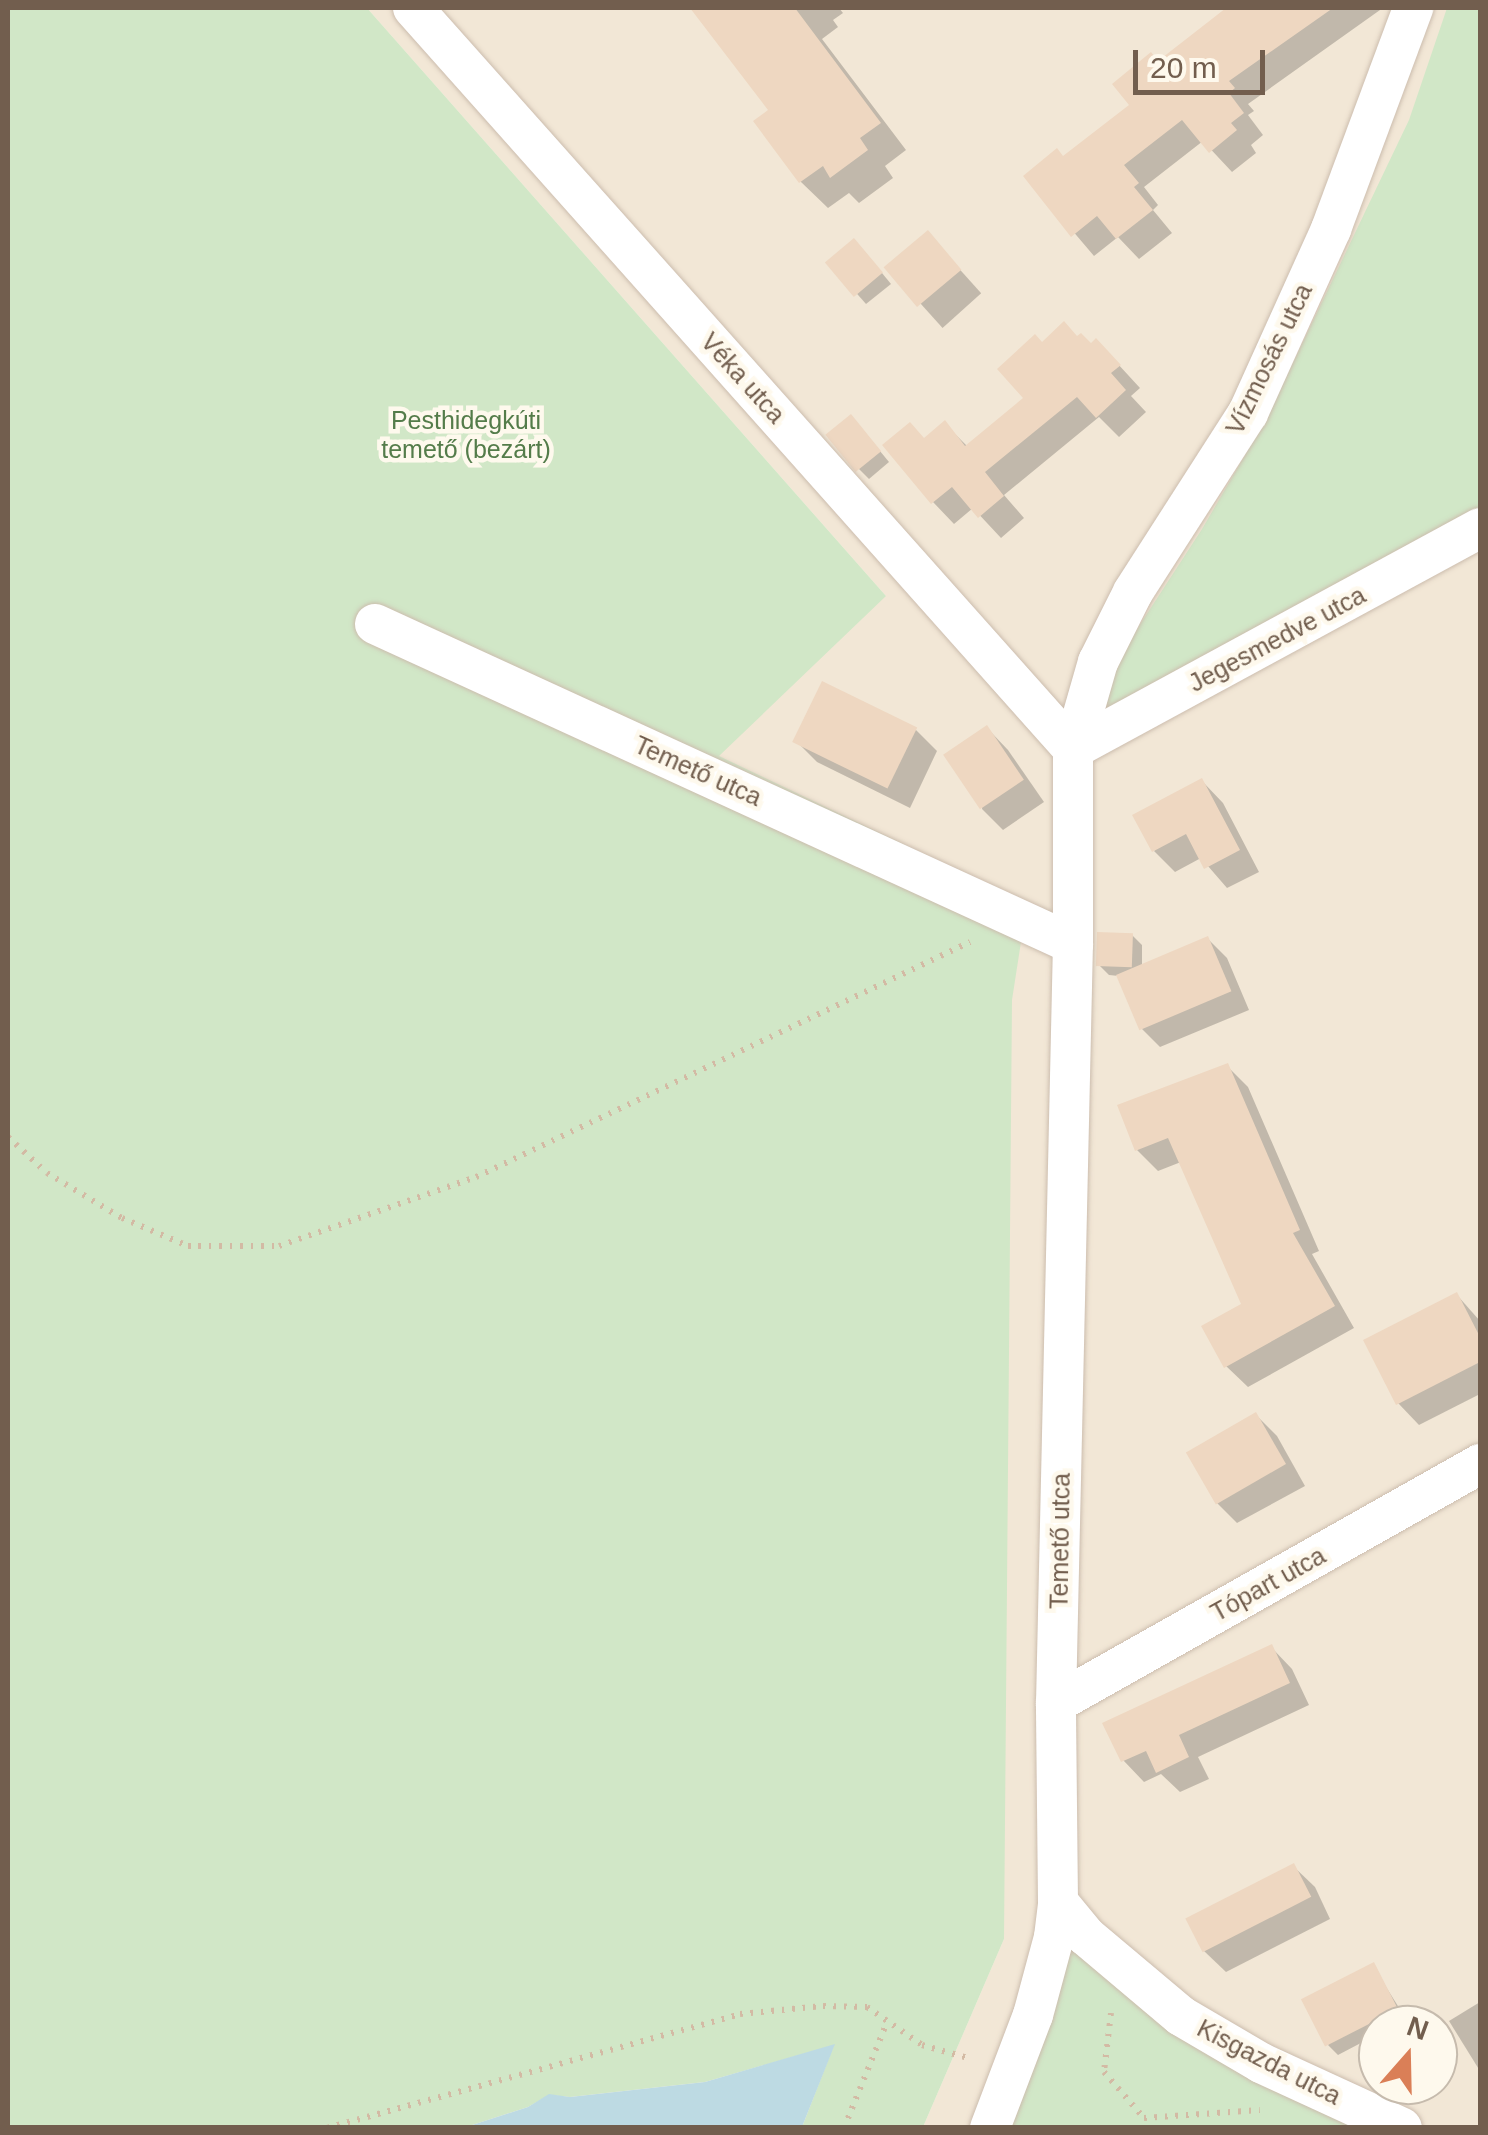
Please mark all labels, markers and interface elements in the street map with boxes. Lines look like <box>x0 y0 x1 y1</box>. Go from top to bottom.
scale bar <box>1138 30 1270 92</box>
text: 20 m <box>1150 51 1217 84</box>
street label: Vízmosás utca <box>1220 279 1318 439</box>
street label: Véka utca <box>695 327 791 429</box>
park label: Pesthidegkúti temető (bezárt) <box>381 406 551 465</box>
street label: Jegesmedve utca <box>1183 580 1371 698</box>
street label: Temető utca <box>630 730 766 812</box>
street label: Temető utca <box>1044 1473 1076 1609</box>
street label: Tópart utca <box>1205 1540 1331 1628</box>
north arrow <box>1358 2005 1458 2105</box>
text: N <box>1403 2010 1433 2046</box>
street label: Kisgazda utca <box>1192 2013 1346 2111</box>

